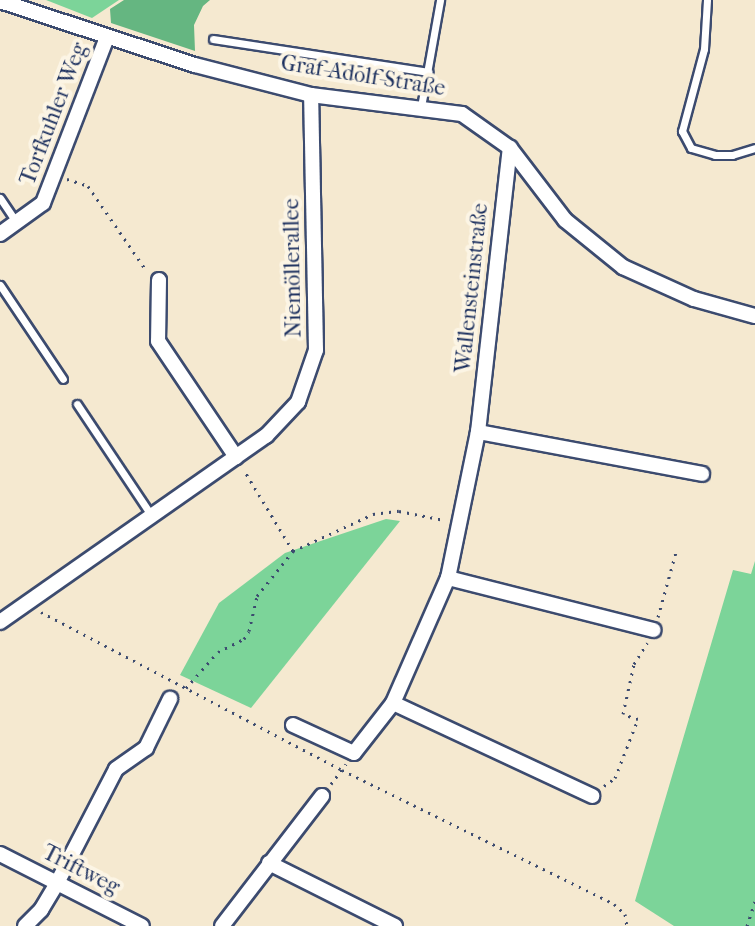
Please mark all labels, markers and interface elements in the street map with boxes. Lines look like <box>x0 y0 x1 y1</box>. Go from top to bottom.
street label: Torfkuhler Weg <box>15 39 93 189</box>
street label: Graf-Adolf-Straße <box>279 50 447 102</box>
street label: Niemöllerallee <box>279 198 307 338</box>
street label: Wallensteinstraße <box>450 202 494 374</box>
street label: Triftweg <box>38 839 124 901</box>

